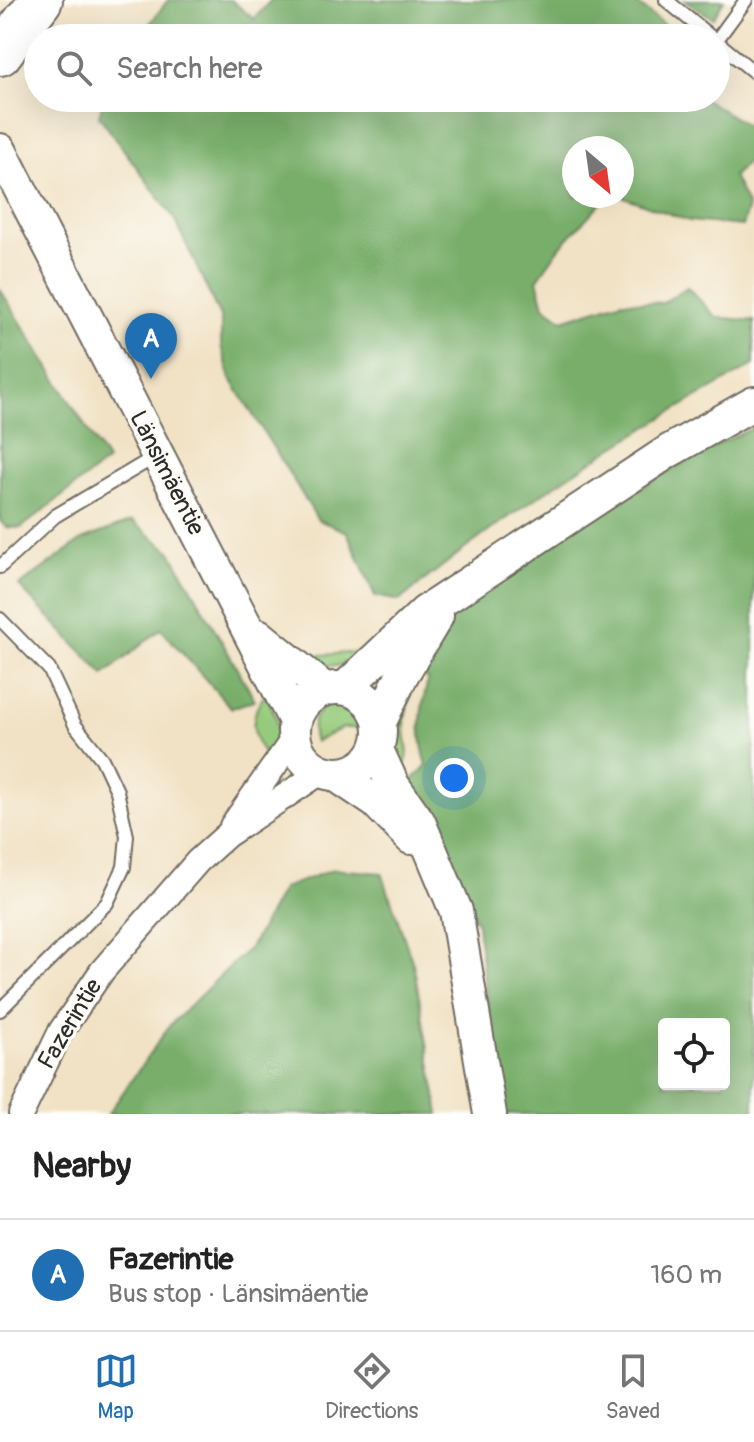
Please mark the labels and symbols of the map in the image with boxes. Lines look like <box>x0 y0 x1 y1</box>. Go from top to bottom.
north arrow <box>562 136 634 208</box>
pin: A <box>125 313 177 379</box>
street label: Länsimäentie <box>123 406 211 540</box>
your location <box>434 758 474 798</box>
street label: Fazerintie <box>32 973 108 1074</box>

